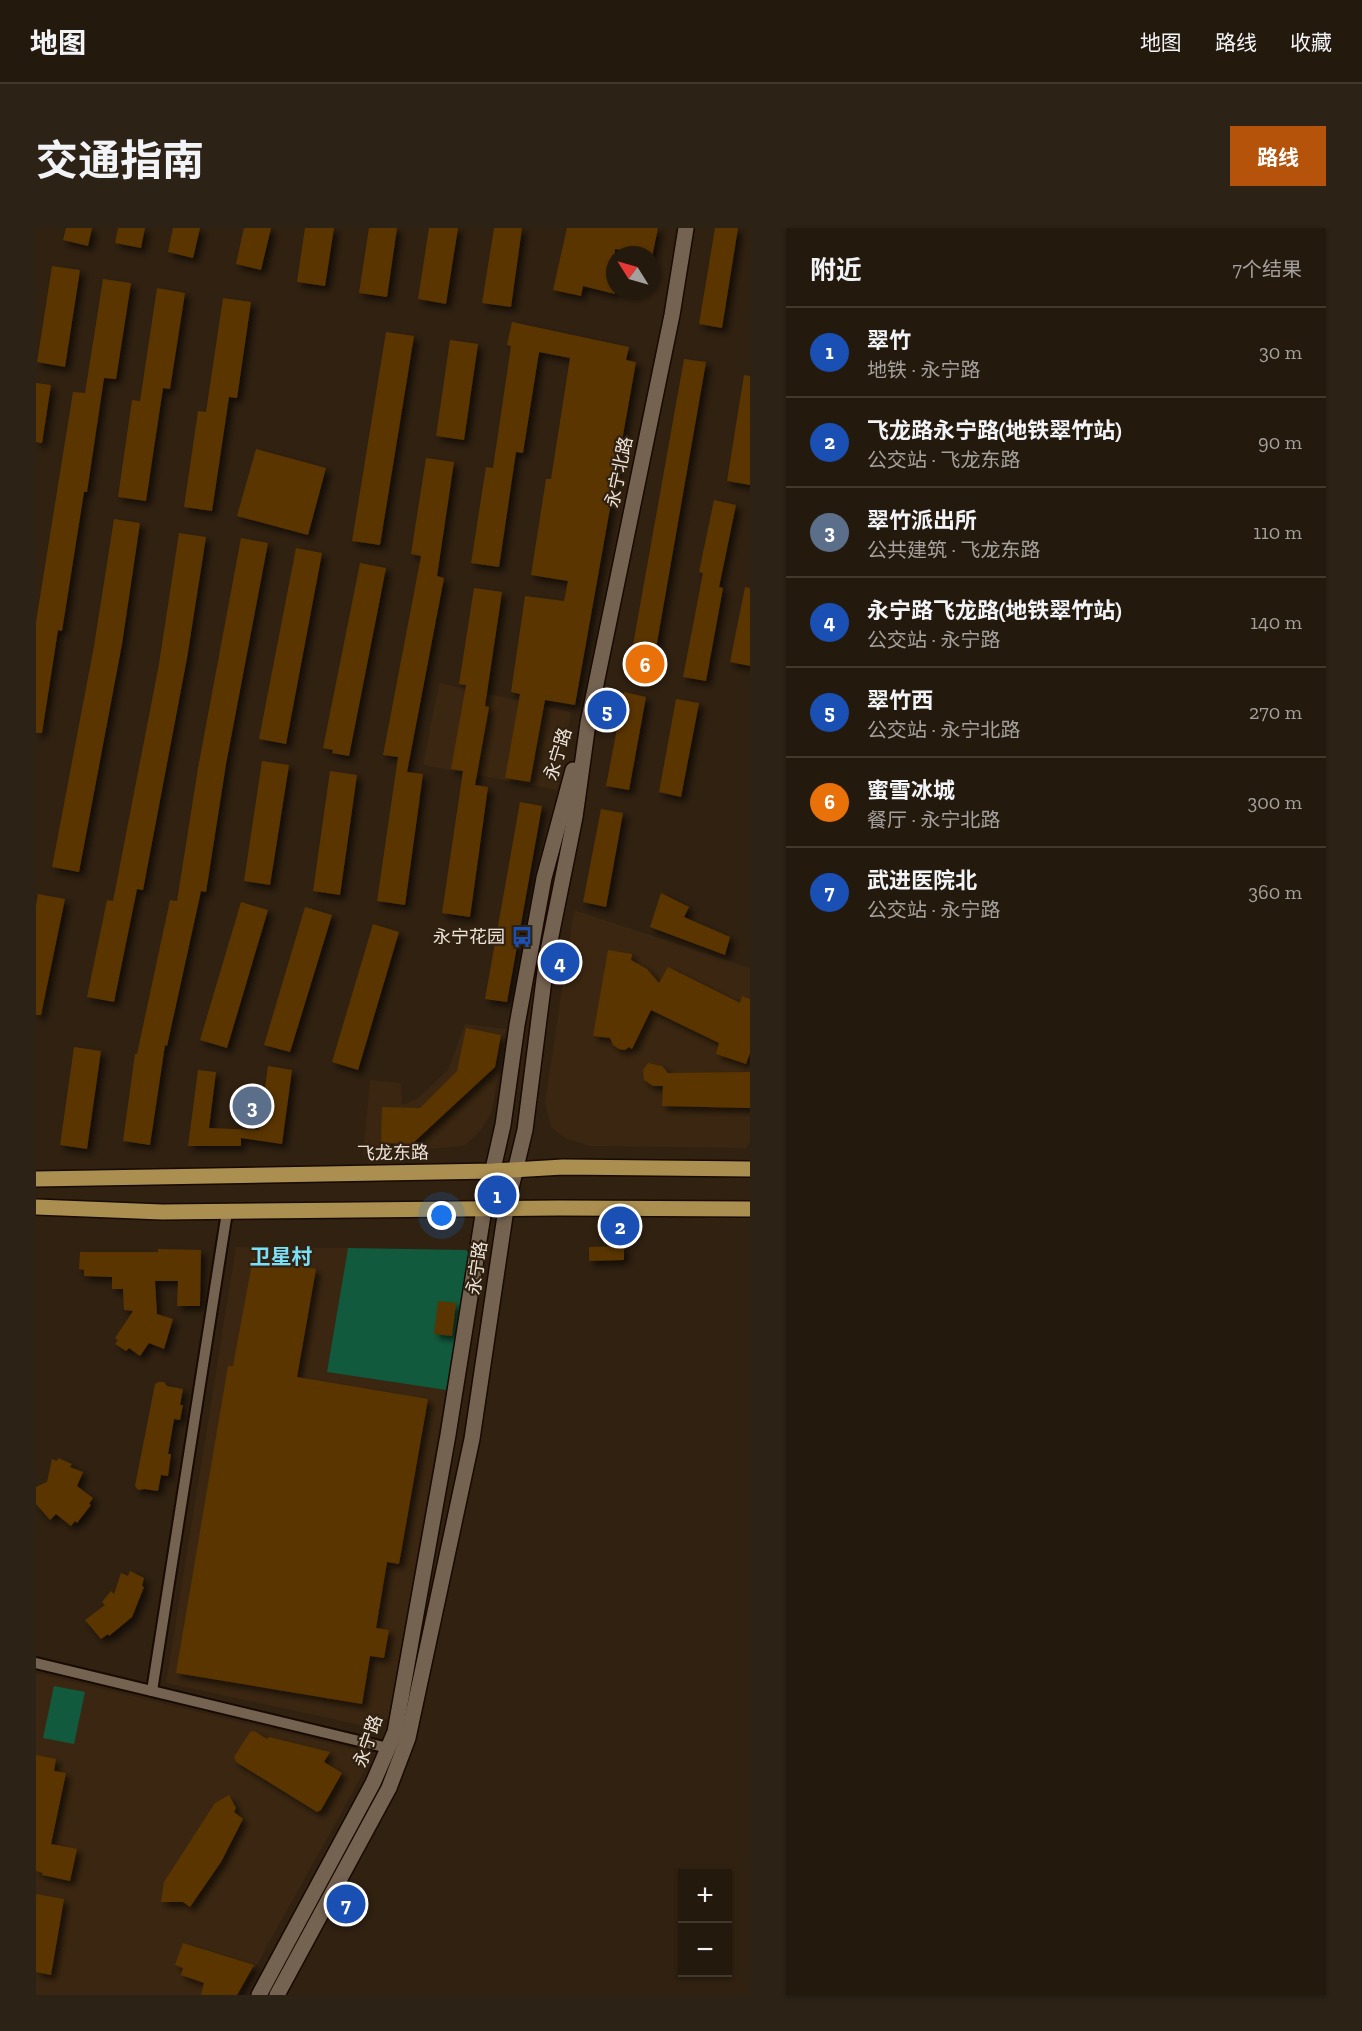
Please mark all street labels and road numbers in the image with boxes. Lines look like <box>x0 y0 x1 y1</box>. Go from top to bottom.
street label: 永宁北路 <box>601 434 637 510</box>
street label: 永宁路 <box>540 725 576 783</box>
street label: 飞龙东路 <box>357 1141 429 1165</box>
street label: 永宁路 <box>462 1240 492 1296</box>
street label: 永宁路 <box>349 1712 387 1770</box>

